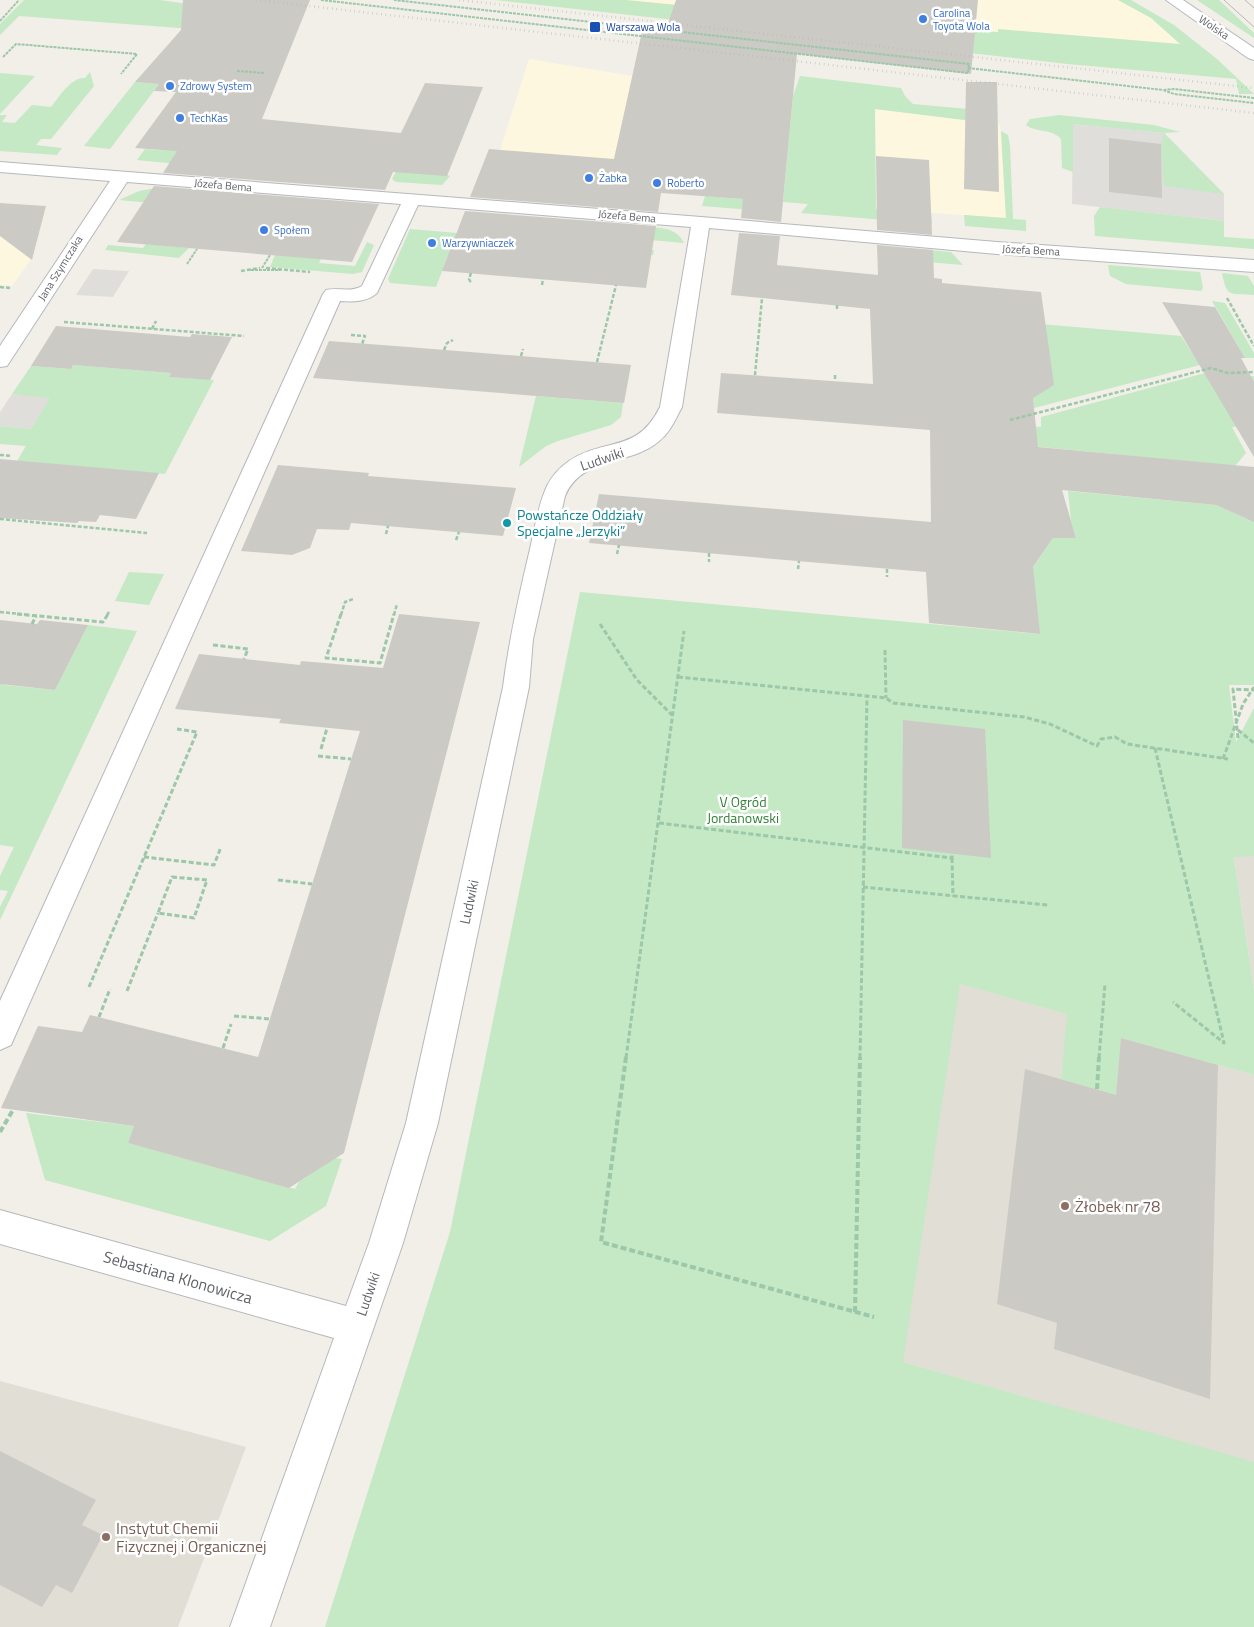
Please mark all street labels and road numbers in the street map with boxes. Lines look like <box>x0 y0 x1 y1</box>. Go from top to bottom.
street label: Wolska <box>1196 11 1233 43</box>
street label: Józefa Bema <box>193 175 253 196</box>
street label: Józefa Bema <box>597 206 657 227</box>
street label: Jana Szymczaka <box>34 232 87 304</box>
street label: Józefa Bema <box>1002 240 1061 260</box>
street label: Ludwiki <box>577 441 627 476</box>
street label: Ludwiki <box>454 878 483 926</box>
street label: Sebastiana Klonowicza <box>101 1244 255 1310</box>
street label: Ludwiki <box>350 1269 385 1319</box>

